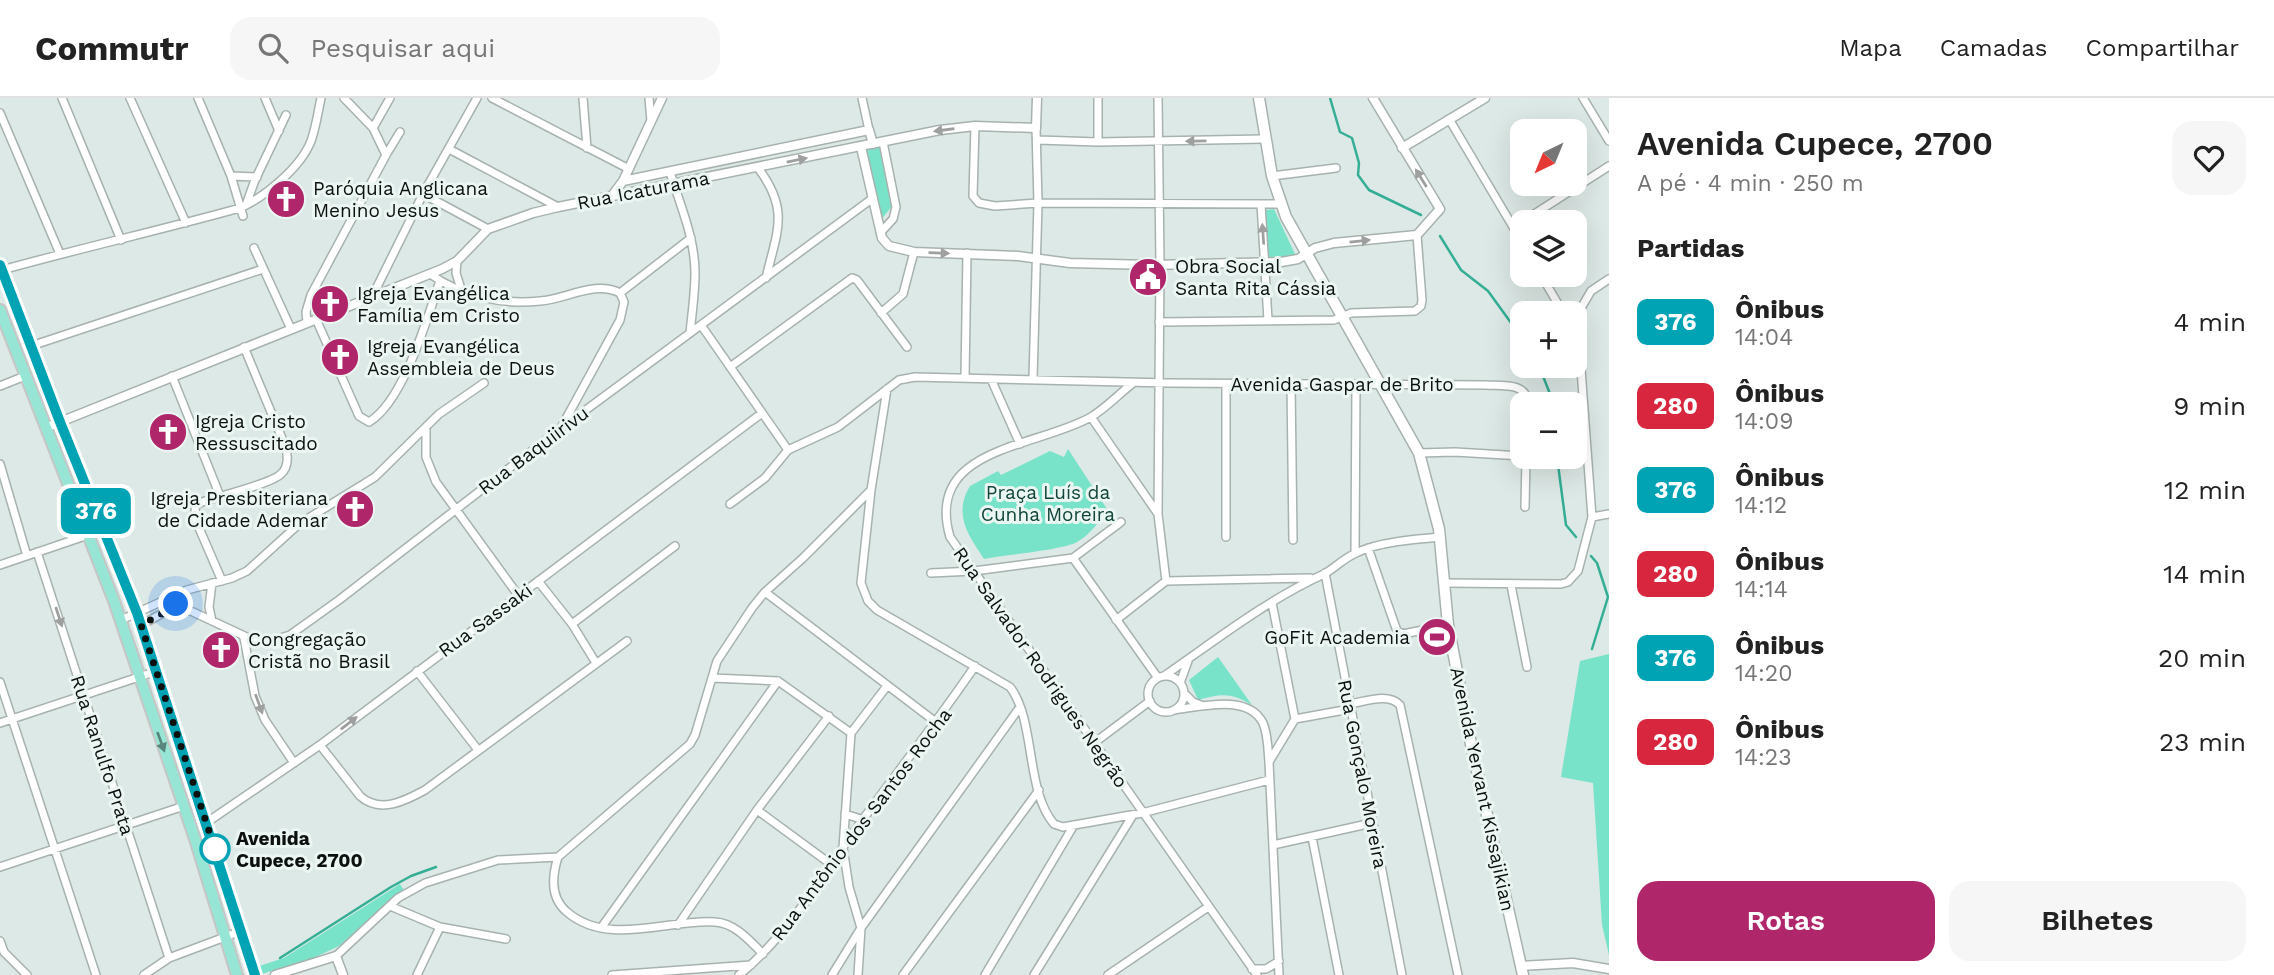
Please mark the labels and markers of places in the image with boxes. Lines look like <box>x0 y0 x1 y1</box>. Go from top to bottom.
place label: Paróquia Anglicana Menino Jesus <box>313 177 488 222</box>
church icon: Paróquia Anglicana Menino Jesus <box>265 178 307 220</box>
place label: Obra Social Santa Rita Cássia <box>1175 255 1336 300</box>
public building icon: Obra Social Santa Rita Cássia <box>1127 256 1169 298</box>
place label: Igreja Evangélica Família em Cristo <box>357 282 520 327</box>
church icon: Igreja Evangélica Família em Cristo <box>309 283 351 325</box>
place label: Igreja Evangélica Assembleia de Deus <box>367 335 555 380</box>
church icon: Igreja Evangélica Assembleia de Deus <box>319 336 361 378</box>
place label: Igreja Cristo Ressuscitado <box>195 410 318 455</box>
church icon: Igreja Cristo Ressuscitado <box>147 411 189 453</box>
place label: Igreja Presbiteriana de Cidade Ademar <box>150 487 328 532</box>
church icon: Igreja Presbiteriana de Cidade Ademar <box>334 488 376 530</box>
sports icon: GoFit Academia <box>1416 616 1458 658</box>
place label: GoFit Academia <box>1264 626 1410 649</box>
place label: Congregação Cristã no Brasil <box>248 628 390 673</box>
church icon: Congregação Cristã no Brasil <box>200 629 242 671</box>
place label: Avenida Cupece, 2700 <box>236 827 363 872</box>
marker: Avenida Cupece, 2700 <box>200 834 230 864</box>

